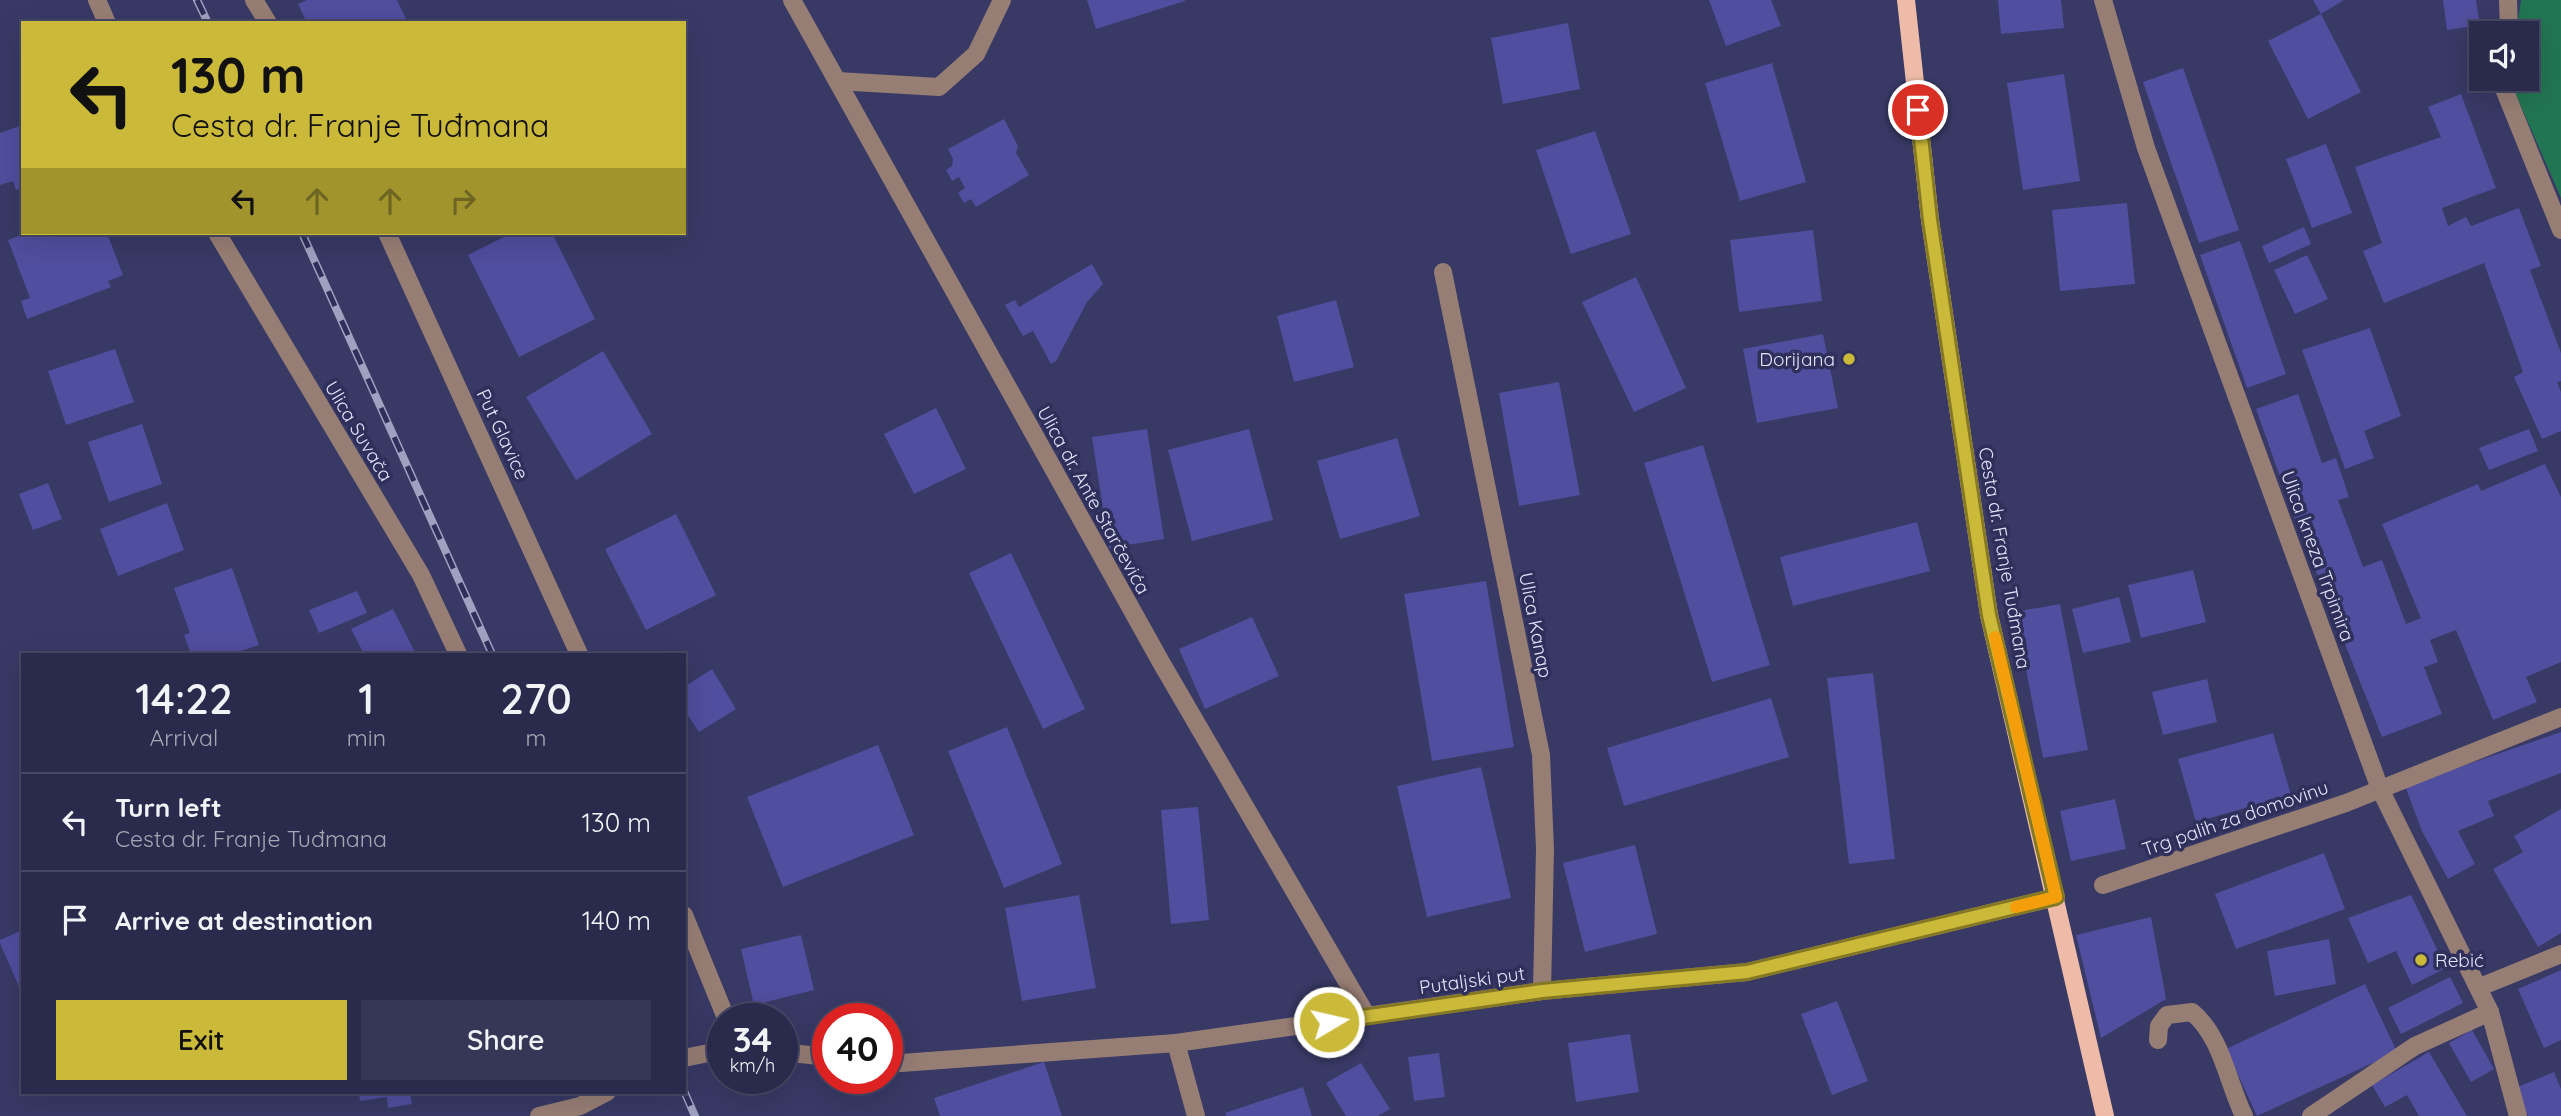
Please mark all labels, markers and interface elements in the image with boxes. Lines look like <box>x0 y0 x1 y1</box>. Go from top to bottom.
map controls <box>2469 21 2539 91</box>
button: sound <box>2469 21 2539 91</box>
text: 130 m <box>171 44 305 105</box>
icon: left <box>56 49 147 140</box>
pin <box>1888 80 1948 140</box>
icon: arrive <box>1899 91 1937 129</box>
text: Cesta dr. Franje Tuđmana <box>171 105 550 145</box>
icon: left <box>225 182 263 220</box>
icon: ahead <box>298 182 336 220</box>
icon: ahead <box>371 182 409 220</box>
icon: right <box>444 182 482 220</box>
place label: Dorijana <box>1759 347 1835 371</box>
marker: Dorijana <box>1841 351 1857 367</box>
street label: Ulica Suvača <box>320 376 398 486</box>
street label: Put Glavice <box>472 385 534 483</box>
street label: Ulica dr. Ante Starčevića <box>1032 402 1156 598</box>
street label: Cesta dr. Franje Tuđmana <box>1974 445 2036 671</box>
street label: Ulica kneza Trpimira <box>2276 468 2360 644</box>
street label: Ulica Kanap <box>1514 570 1558 680</box>
text: 14:22 <box>135 672 233 725</box>
text: 1 <box>358 672 374 725</box>
text: 270 <box>500 672 572 725</box>
text: Arrival <box>149 723 218 752</box>
text: min <box>347 723 386 752</box>
text: m <box>525 723 546 752</box>
street label: Trg palih za domovinu <box>2139 775 2331 861</box>
text: Turn left <box>115 791 222 824</box>
icon: left <box>56 803 94 841</box>
text: 130 m <box>581 806 651 839</box>
text: Cesta dr. Franje Tuđmana <box>115 824 387 853</box>
icon: arrive <box>56 901 94 939</box>
text: Arrive at destination <box>115 904 373 937</box>
text: 140 m <box>582 904 651 937</box>
place label: Rebić <box>2435 948 2484 972</box>
marker: Rebić <box>2413 952 2429 968</box>
street label: Putaljski put <box>1418 961 1526 999</box>
position arrow <box>1292 985 1366 1059</box>
button: Exit <box>56 1000 347 1080</box>
button: Share <box>361 1000 651 1080</box>
speed limit sign: 40 <box>812 1003 903 1094</box>
text: 34 <box>733 1017 772 1061</box>
text: km/h <box>730 1054 775 1077</box>

